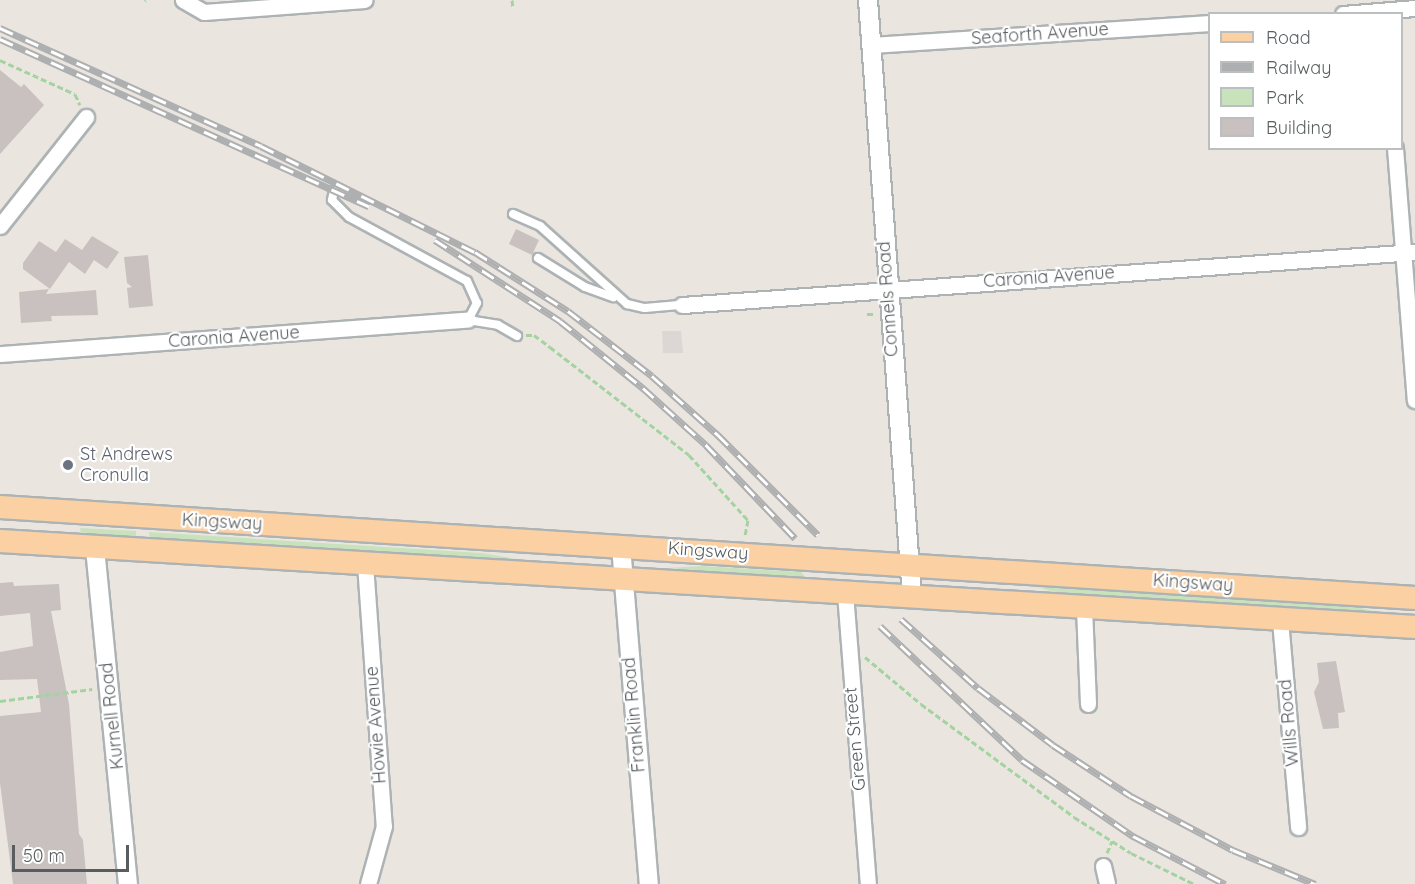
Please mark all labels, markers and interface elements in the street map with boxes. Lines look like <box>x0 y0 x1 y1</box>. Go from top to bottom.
legend <box>1208 12 1403 150</box>
street label: Seaforth Avenue <box>971 18 1109 50</box>
text: Road <box>1266 26 1311 49</box>
text: Railway <box>1266 56 1332 79</box>
text: Park <box>1266 86 1304 109</box>
text: Building <box>1266 116 1332 139</box>
street label: Connels Road <box>873 241 903 357</box>
street label: Caronia Avenue <box>983 262 1115 292</box>
street label: Caronia Avenue <box>168 322 300 352</box>
place label: St Andrews Cronulla <box>80 444 173 486</box>
marker: St Andrews Cronulla <box>61 458 75 472</box>
street label: Kingsway <box>181 509 263 535</box>
street label: Kingsway <box>667 537 749 565</box>
street label: Kingsway <box>1152 569 1234 597</box>
street label: Franklin Road <box>618 656 650 774</box>
street label: Kurnell Road <box>96 661 128 771</box>
street label: Howie Avenue <box>361 665 391 785</box>
street label: Wills Road <box>1274 678 1304 768</box>
street label: Green Street <box>840 686 870 792</box>
scale bar <box>15 833 132 871</box>
text: 50 m <box>23 844 65 867</box>

